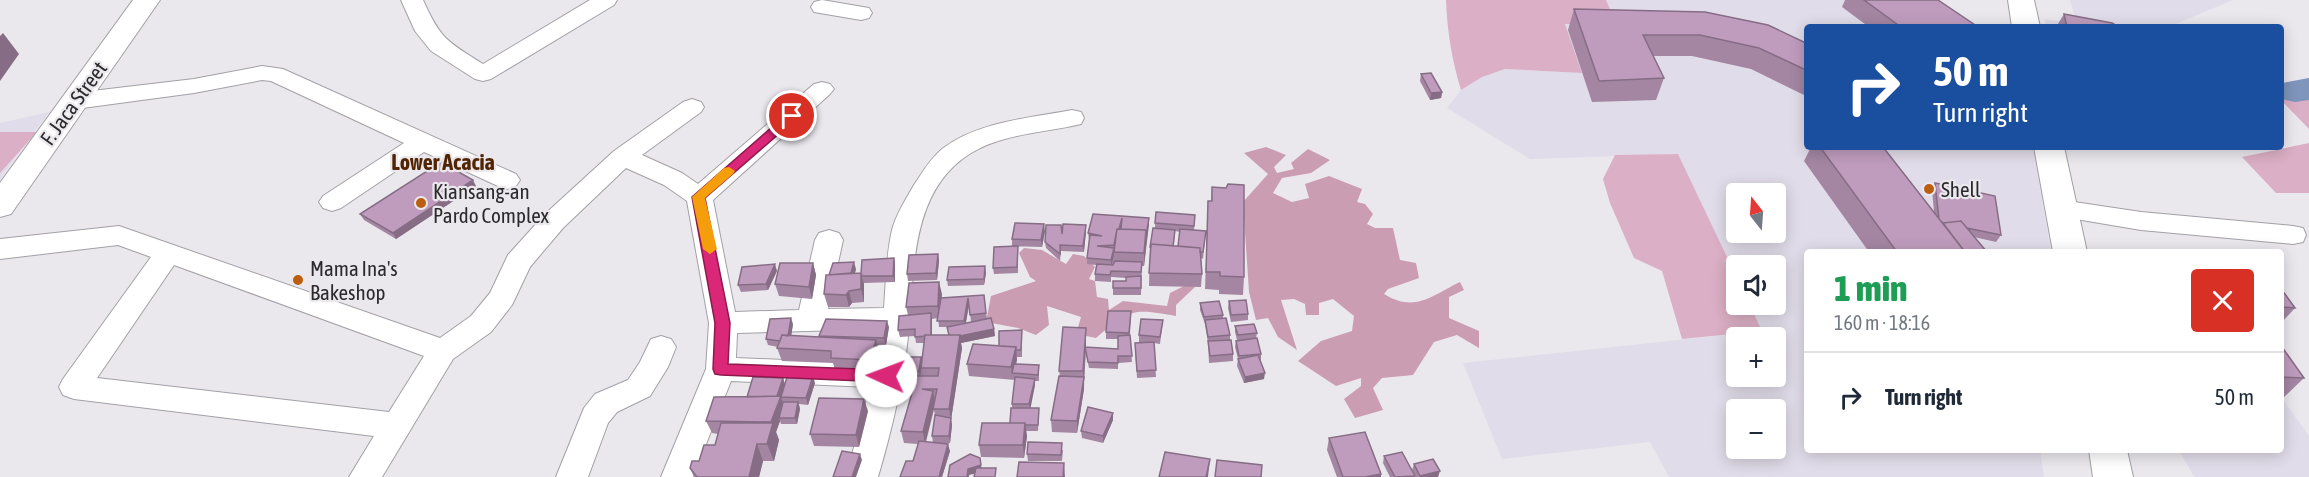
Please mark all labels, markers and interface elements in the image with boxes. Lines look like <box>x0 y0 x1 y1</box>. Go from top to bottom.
text: 50 m <box>1933 47 2008 95</box>
icon: right <box>1834 48 1912 126</box>
street label: F. Jaca Street <box>35 57 111 149</box>
pin <box>766 90 817 141</box>
text: Turn right <box>1933 97 2028 128</box>
icon: arrive <box>775 99 808 132</box>
district label: Lower Acacia <box>391 149 495 175</box>
place label: Shell <box>1941 177 1981 201</box>
place label: Kiansang-an Pardo Complex <box>433 179 550 227</box>
marker: Shell <box>1922 182 1936 196</box>
north arrow <box>1726 183 1786 243</box>
map controls <box>1726 183 1786 459</box>
marker: Kiansang-an Pardo Complex <box>414 196 428 210</box>
button: sound <box>1726 255 1786 315</box>
place label: Mama Ina's Bakeshop <box>310 256 398 304</box>
text: 1 min <box>1834 267 1908 309</box>
button: close <box>2191 269 2254 332</box>
marker: Mama Ina's Bakeshop <box>291 273 305 287</box>
text: 160 m · 18:16 <box>1834 311 1930 334</box>
button: + <box>1726 327 1786 387</box>
position arrow <box>854 344 918 408</box>
icon: right <box>1834 381 1867 414</box>
text: Turn right <box>1885 384 1962 410</box>
text: 50 m <box>2214 384 2254 410</box>
button: − <box>1726 399 1786 459</box>

